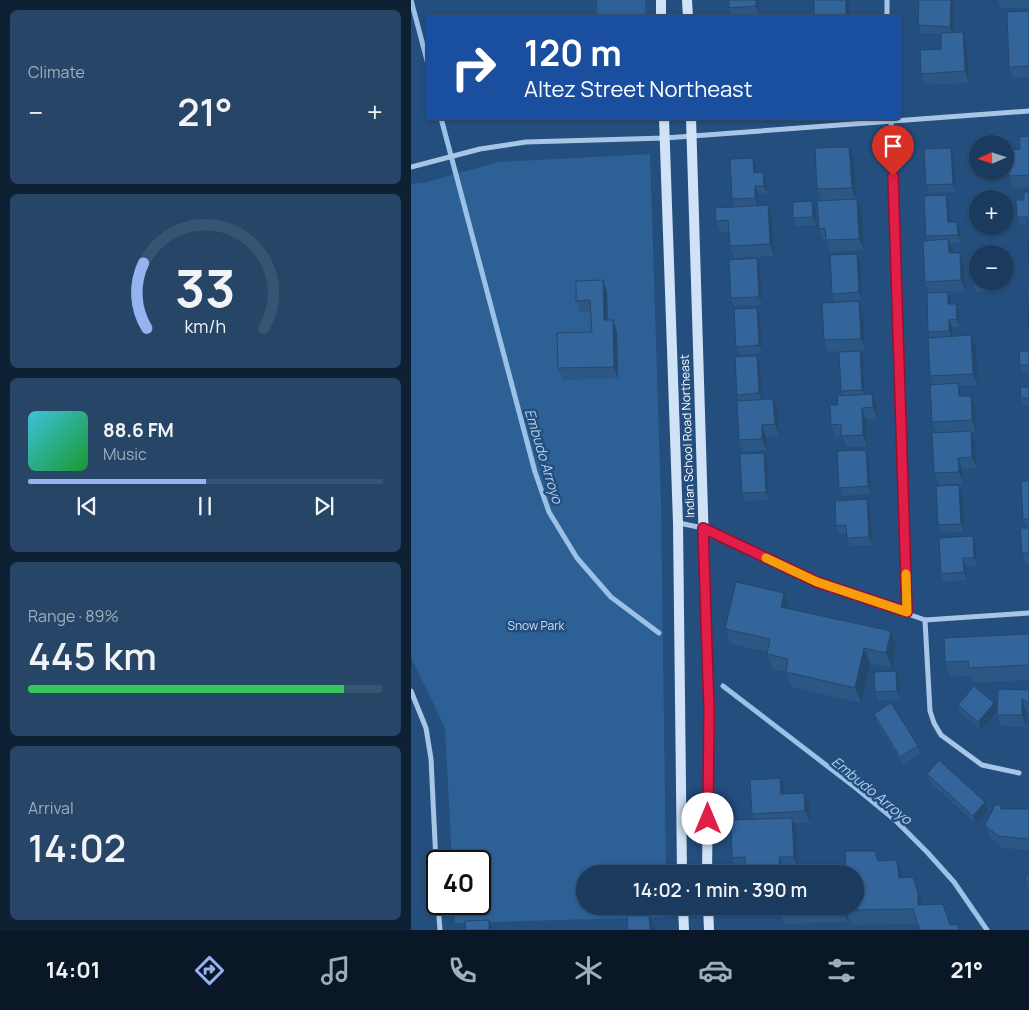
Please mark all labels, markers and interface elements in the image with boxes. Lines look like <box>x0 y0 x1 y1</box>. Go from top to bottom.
text: 120 m <box>524 29 622 77</box>
icon: right <box>441 35 506 100</box>
text: Climate <box>28 61 85 83</box>
text: Altez Street Northeast <box>524 74 752 104</box>
text: 21° <box>177 85 233 137</box>
text: − <box>28 93 43 131</box>
text: + <box>367 93 383 131</box>
pin <box>872 125 914 176</box>
icon: arrive <box>879 132 907 160</box>
north arrow <box>969 135 1013 180</box>
map controls <box>969 135 1014 290</box>
button: + <box>969 190 1014 235</box>
button: − <box>969 245 1014 290</box>
text: 33 <box>175 252 236 323</box>
text: km/h <box>185 314 226 338</box>
street label: Indian School Road Northeast <box>676 354 698 518</box>
water label: Embudo Arroyo <box>521 406 568 506</box>
text: 88.6 FM <box>103 417 174 443</box>
text: Music <box>103 443 147 465</box>
icon: previous <box>73 492 101 520</box>
icon: pause <box>191 492 219 520</box>
icon: next <box>310 492 338 520</box>
text: Range · 89% <box>28 605 119 627</box>
park label: Snow Park <box>508 617 565 634</box>
text: 445 km <box>28 629 157 681</box>
water label: Embudo Arroyo <box>828 752 917 829</box>
position arrow <box>681 792 733 844</box>
text: Arrival <box>28 797 74 819</box>
text: 14:02 <box>28 821 126 873</box>
speed limit sign: 40 <box>426 850 491 915</box>
text: 14:02 · 1 min · 390 m <box>633 877 807 903</box>
icon: directions <box>192 953 227 988</box>
icon: music <box>318 953 353 988</box>
icon: phone <box>445 953 480 988</box>
icon: climate <box>571 953 606 988</box>
icon: car <box>698 953 733 988</box>
icon: filters <box>824 953 859 988</box>
text: 14:01 <box>46 955 100 985</box>
text: 21° <box>951 955 983 985</box>

